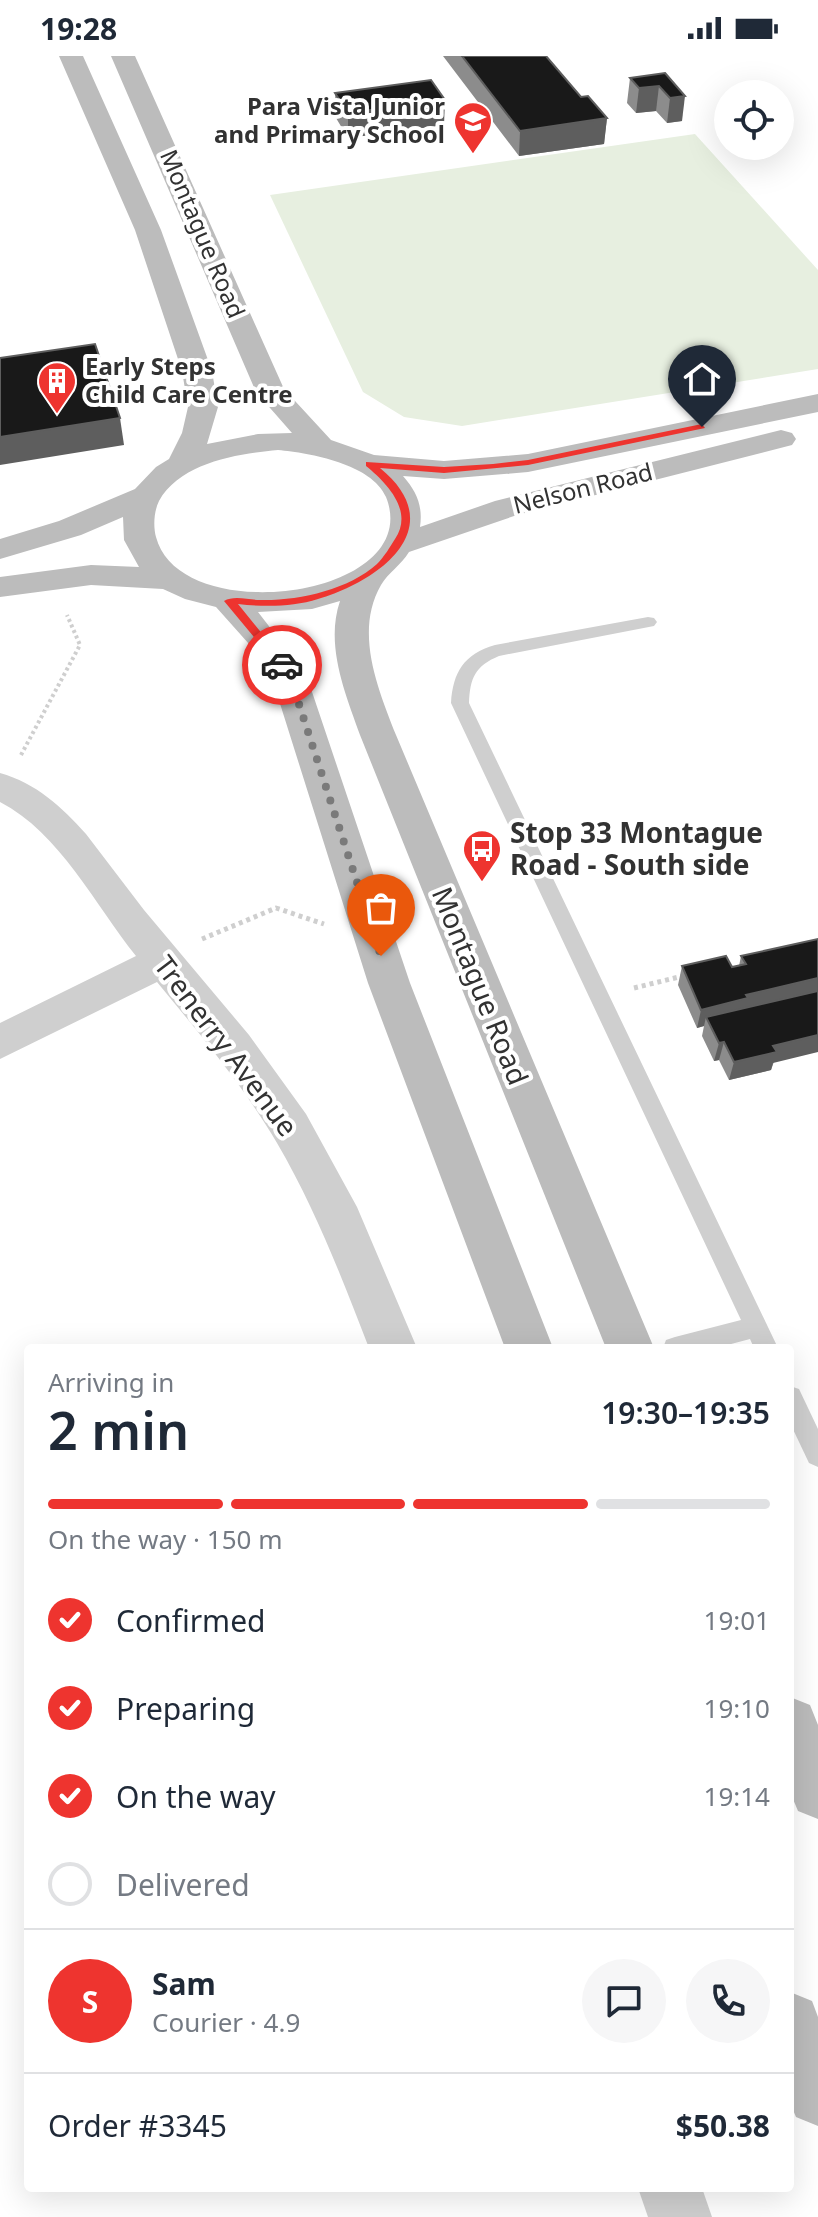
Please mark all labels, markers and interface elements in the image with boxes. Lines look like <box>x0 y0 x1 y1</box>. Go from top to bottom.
text: 19:28 <box>40 8 117 49</box>
map controls <box>714 80 794 160</box>
button: locate <box>714 80 794 160</box>
place label: Para Vista Junior and Primary School <box>214 89 445 150</box>
school or university icon: Para Vista Junior and Primary School <box>452 100 494 155</box>
street label: Montague Road <box>153 144 254 323</box>
pin <box>668 345 736 427</box>
place label: Early Steps Child Care Centre <box>85 349 293 410</box>
icon: home <box>680 357 724 401</box>
building icon: Early Steps Child Care Centre <box>36 360 78 415</box>
street label: Nelson Road <box>509 454 656 521</box>
courier <box>242 625 322 705</box>
icon: car <box>260 643 304 687</box>
place label: Stop 33 Montague Road - South side <box>510 813 763 883</box>
bus stop icon: Stop 33 Montague Road - South side <box>461 828 503 883</box>
pin <box>347 874 415 956</box>
street label: Montague Road <box>424 881 538 1090</box>
icon: bag <box>359 886 403 930</box>
street label: Trenerry Avenue <box>146 947 307 1144</box>
text: Arriving in <box>48 1364 174 1400</box>
text: 19:30–19:35 <box>601 1392 770 1433</box>
text: 2 min <box>48 1394 189 1465</box>
text: On the way · 150 m <box>48 1521 282 1557</box>
icon: check <box>48 1598 92 1642</box>
text: Confirmed <box>116 1600 266 1641</box>
text: 19:01 <box>704 1602 770 1638</box>
icon: check <box>48 1686 92 1730</box>
text: Preparing <box>116 1688 255 1729</box>
text: 19:10 <box>704 1690 770 1726</box>
icon: check <box>48 1774 92 1818</box>
text: On the way <box>116 1776 276 1817</box>
text: 19:14 <box>704 1778 770 1814</box>
text: Delivered <box>116 1864 250 1905</box>
button: chat <box>582 1959 666 2043</box>
button: phone <box>686 1959 770 2043</box>
text: Sam <box>152 1963 216 2004</box>
text: S <box>82 1981 98 2022</box>
text: Courier · 4.9 <box>152 2004 300 2040</box>
text: Order #3345 <box>48 2105 227 2146</box>
text: $50.38 <box>676 2105 770 2146</box>

